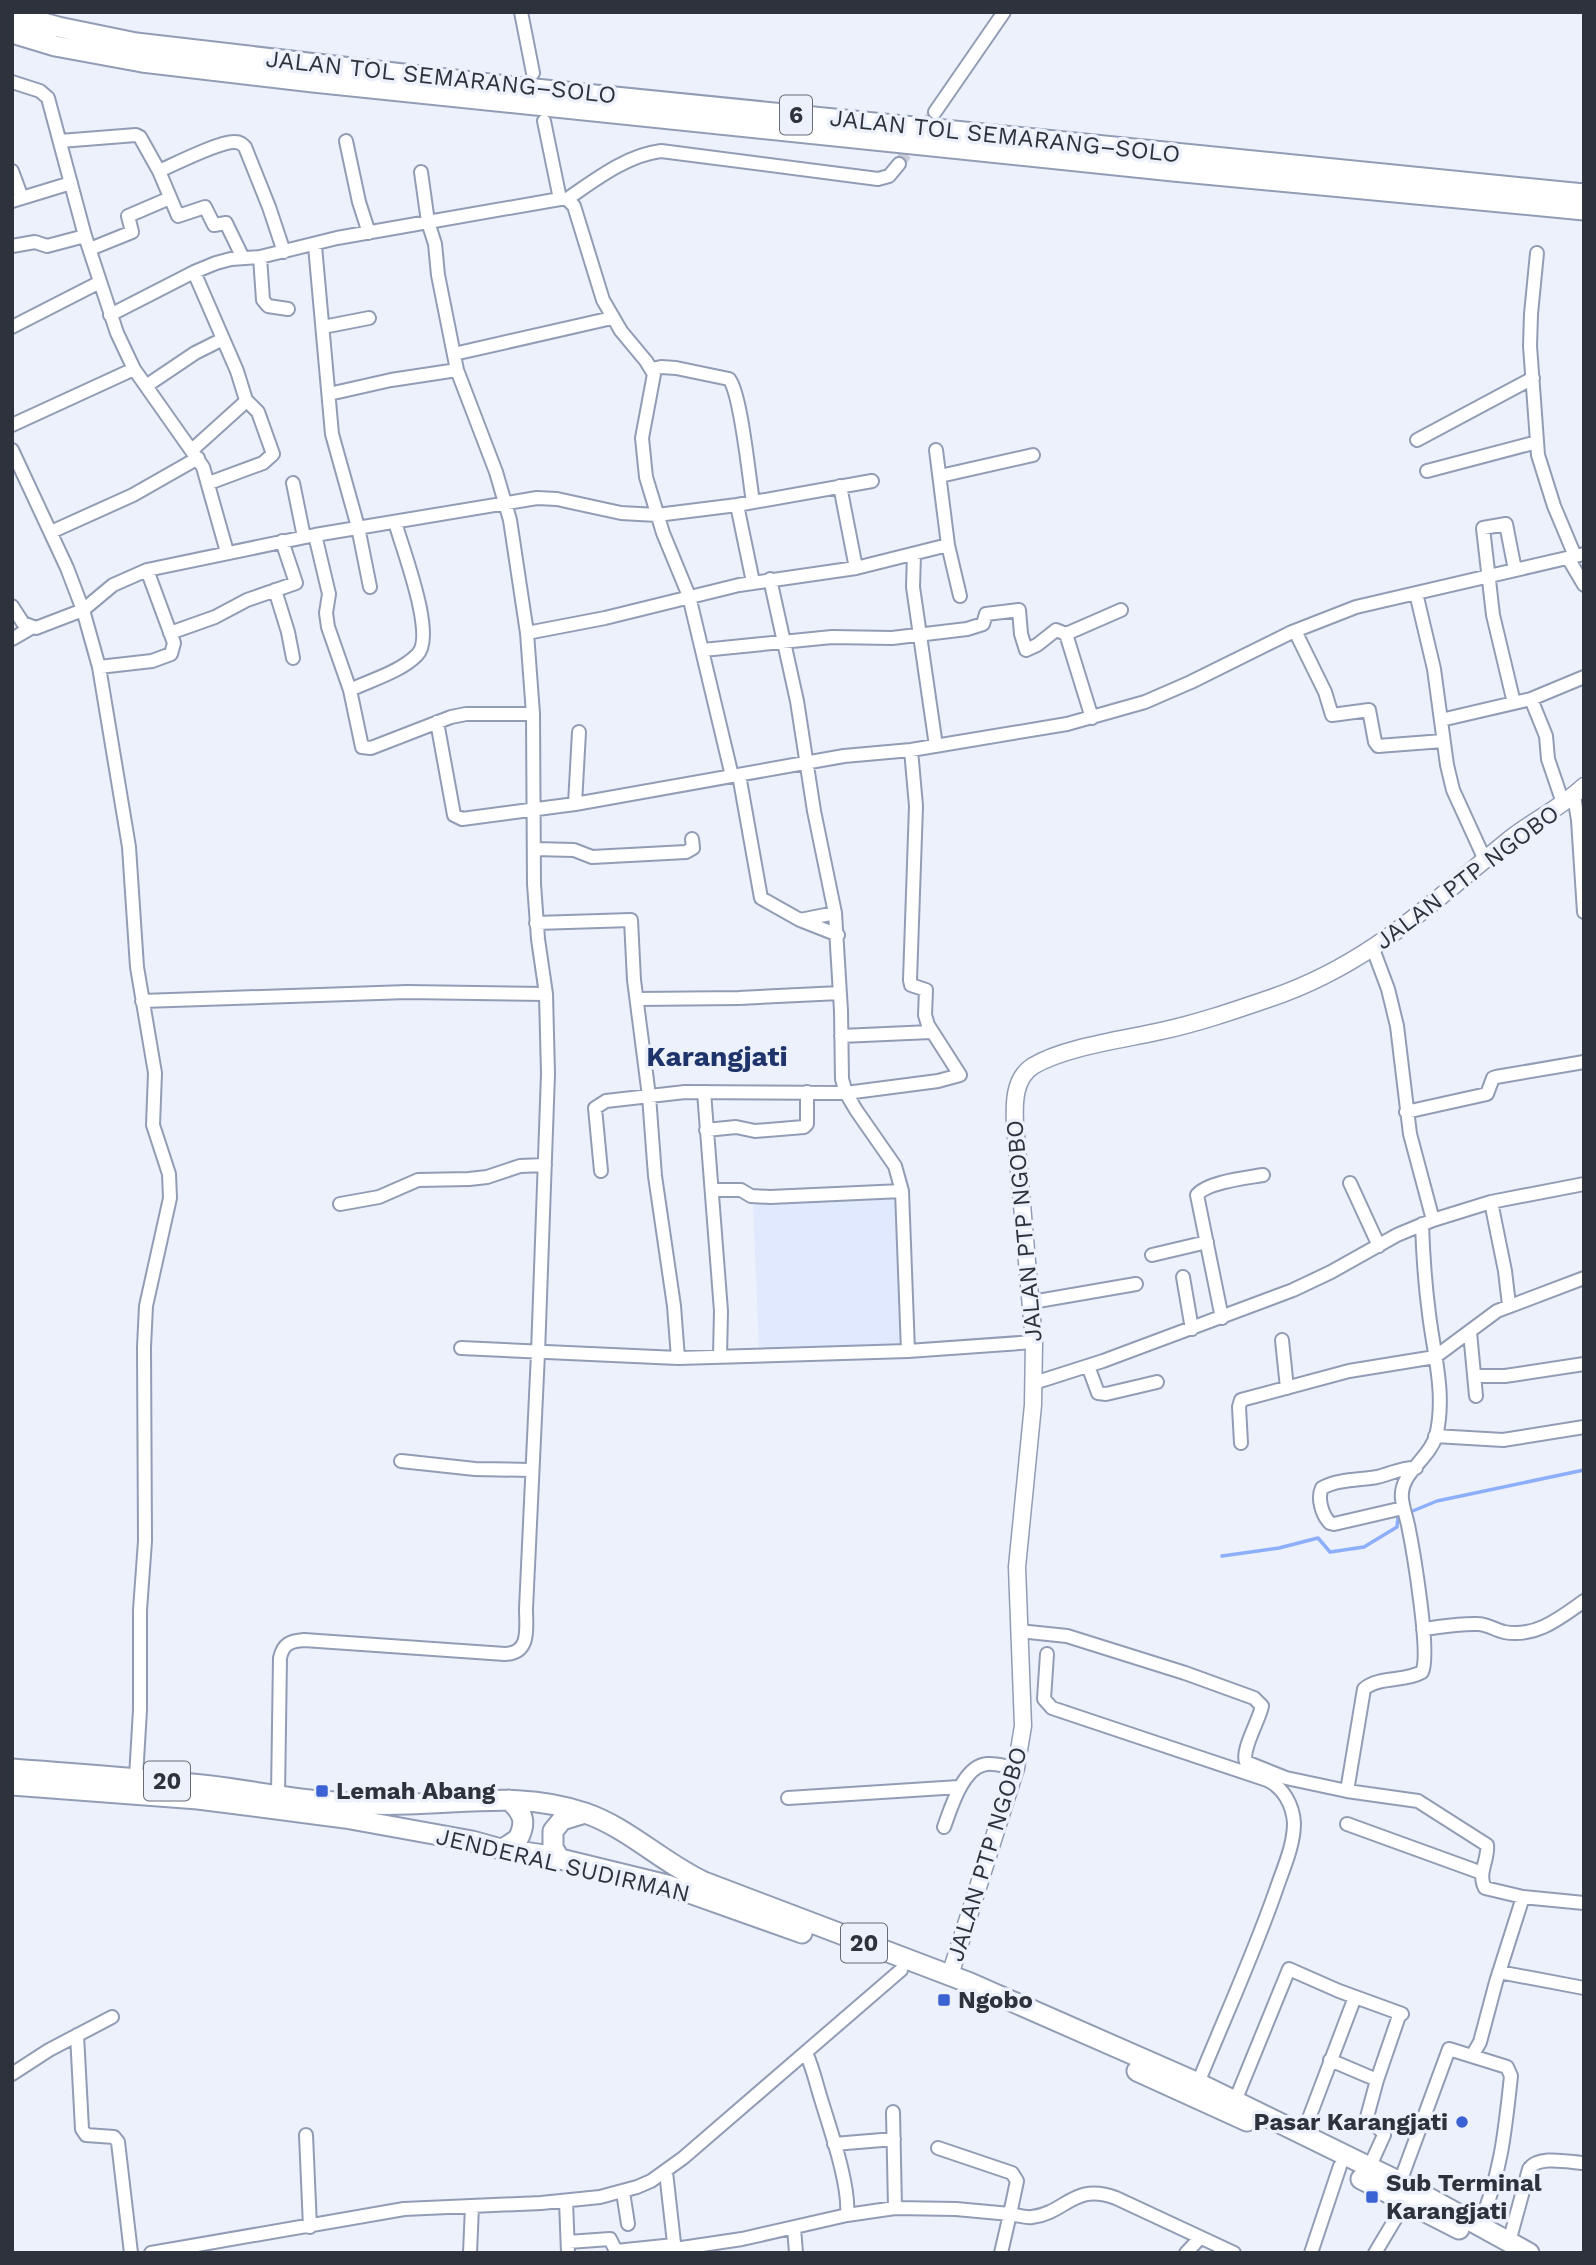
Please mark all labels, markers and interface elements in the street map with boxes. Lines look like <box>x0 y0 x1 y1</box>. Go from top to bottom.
street label: JALAN TOL SEMARANG–SOLO <box>264 45 618 109</box>
road number: 6 <box>780 96 812 134</box>
street label: JALAN TOL SEMARANG–SOLO <box>828 104 1182 168</box>
street label: JALAN PTP NGOBO <box>1370 799 1564 955</box>
district label: Karangjati <box>646 1040 788 1073</box>
street label: JALAN PTP NGOBO <box>1000 1119 1048 1343</box>
street label: JALAN PTP NGOBO <box>941 1743 1033 1965</box>
road number: 20 <box>144 1762 190 1800</box>
place label: Lemah Abang <box>336 1777 496 1805</box>
marker: Lemah Abang <box>314 1783 330 1799</box>
street label: JENDERAL SUDIRMAN <box>433 1822 693 1908</box>
road number: 20 <box>841 1924 887 1962</box>
place label: Ngobo <box>958 1986 1033 2014</box>
marker: Ngobo <box>936 1992 952 2008</box>
place label: Pasar Karangjati <box>1253 2108 1448 2136</box>
marker: Pasar Karangjati <box>1454 2114 1470 2130</box>
place label: Sub Terminal Karangjati <box>1386 2169 1542 2225</box>
marker: Sub Terminal Karangjati <box>1364 2189 1380 2205</box>

